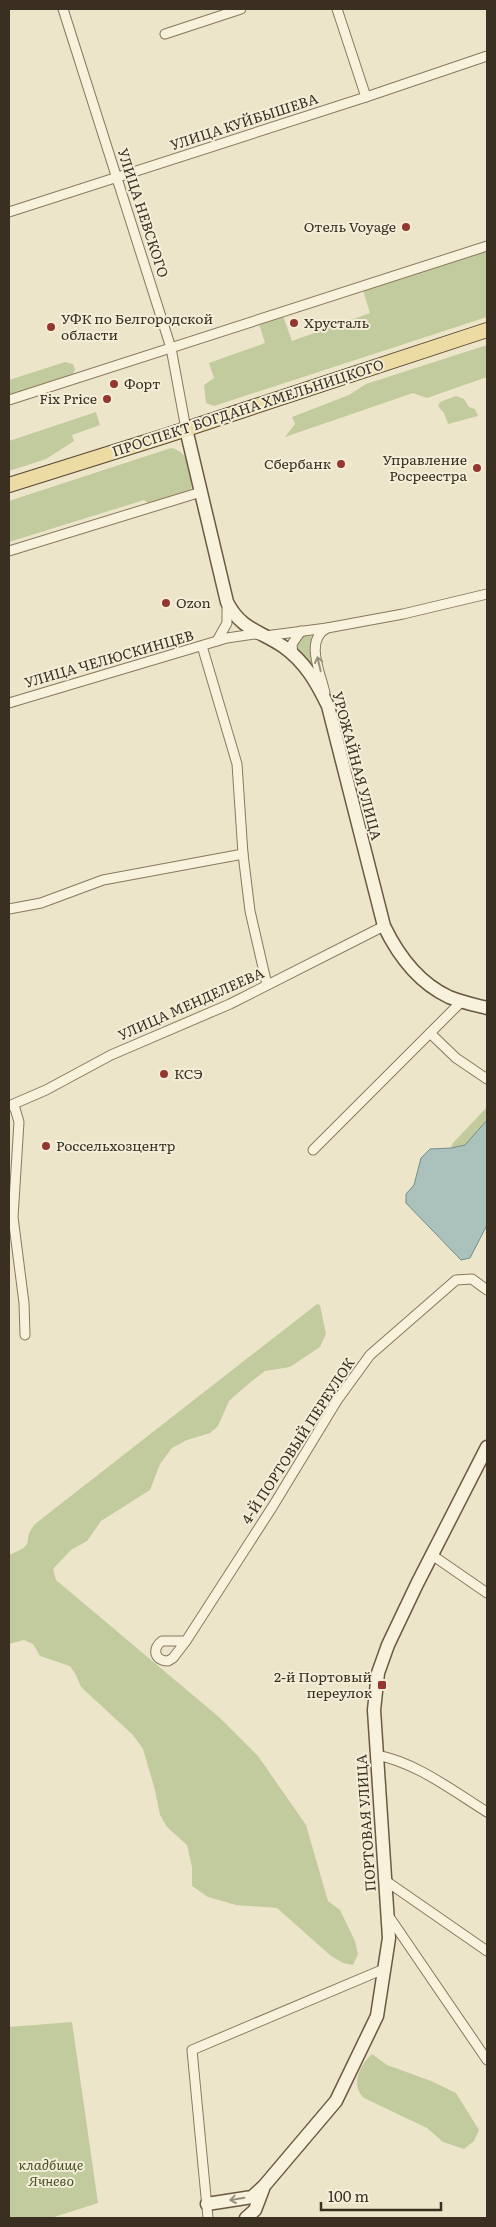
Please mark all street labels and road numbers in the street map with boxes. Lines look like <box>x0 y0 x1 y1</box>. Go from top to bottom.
street label: УЛИЦА КУЙБЫШЕВА <box>167 87 321 154</box>
street label: УЛИЦА НЕВСКОГО <box>114 145 174 280</box>
street label: ПРОСПЕКТ БОГДАНА ХМЕЛЬНИЦКОГО <box>109 354 386 461</box>
street label: УЛИЦА ЧЕЛЮСКИНЦЕВ <box>22 624 196 692</box>
street label: УРОЖАЙНАЯ УЛИЦА <box>328 689 388 843</box>
street label: УЛИЦА МЕНДЕЛЕЕВА <box>115 962 267 1044</box>
street label: 4-Й ПОРТОВЫЙ ПЕРЕУЛОК <box>236 1353 359 1527</box>
street label: ПОРТОВАЯ УЛИЦА <box>350 1753 380 1892</box>

